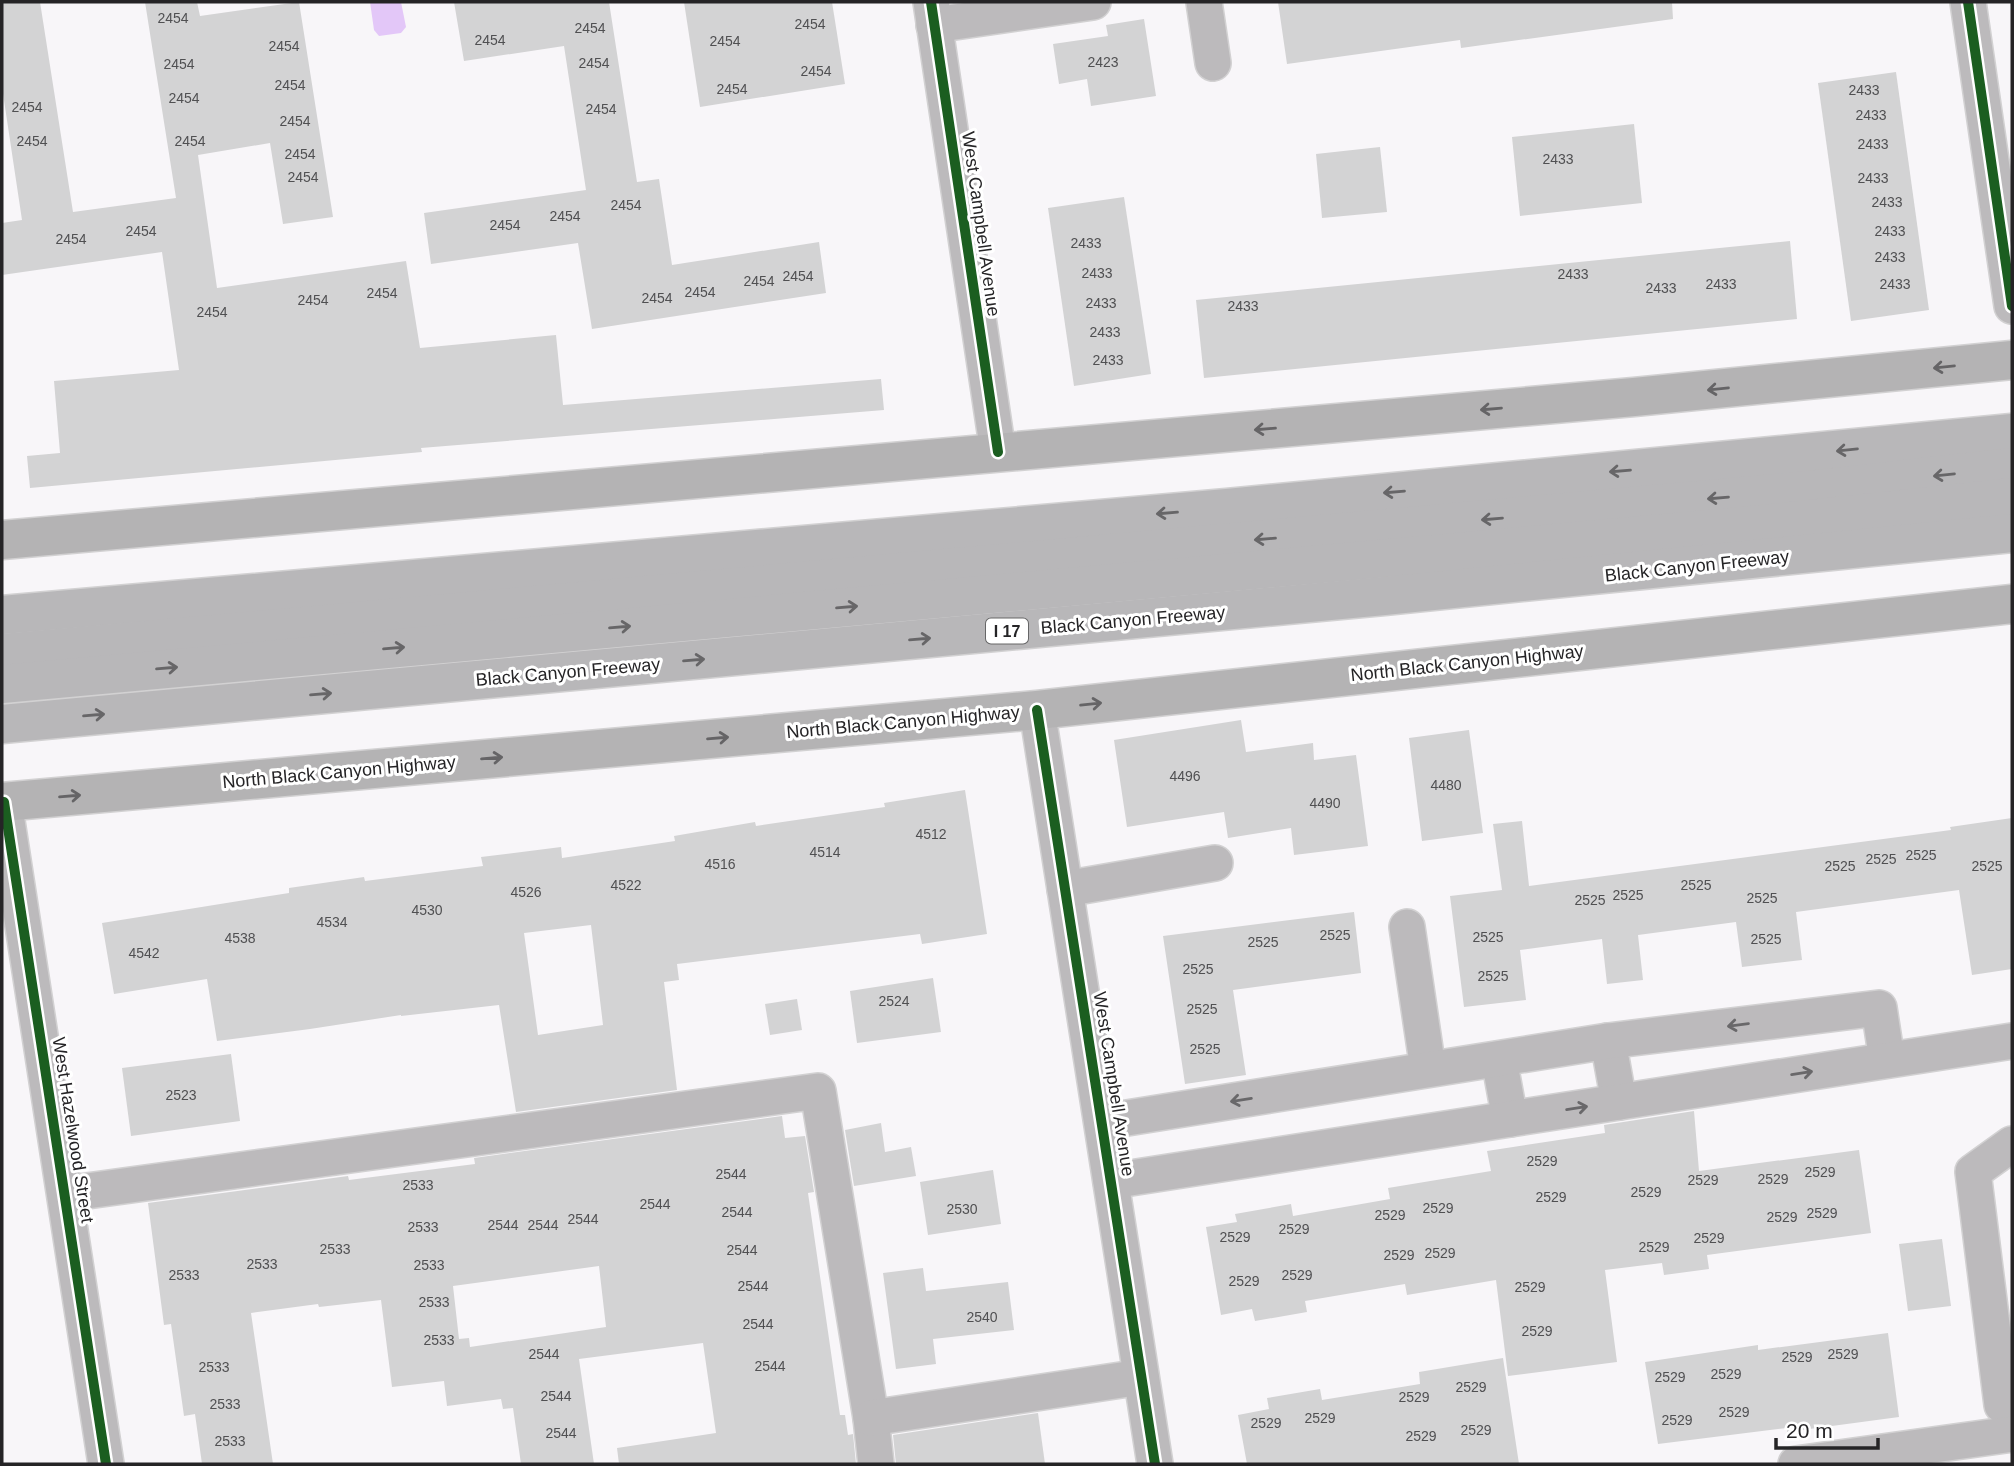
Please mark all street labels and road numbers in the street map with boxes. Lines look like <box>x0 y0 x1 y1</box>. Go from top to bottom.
street label: West Campbell Avenue <box>958 130 1004 318</box>
street label: Black Canyon Freeway <box>1604 546 1790 586</box>
street label: Black Canyon Freeway <box>1040 602 1226 638</box>
road number: I 17 <box>986 618 1028 644</box>
street label: North Black Canyon Highway <box>1350 641 1584 685</box>
street label: Black Canyon Freeway <box>475 654 661 690</box>
street label: North Black Canyon Highway <box>786 702 1020 742</box>
street label: North Black Canyon Highway <box>222 752 456 792</box>
street label: West Campbell Avenue <box>1090 990 1138 1178</box>
street label: West Hazelwood Street <box>48 1036 98 1224</box>

